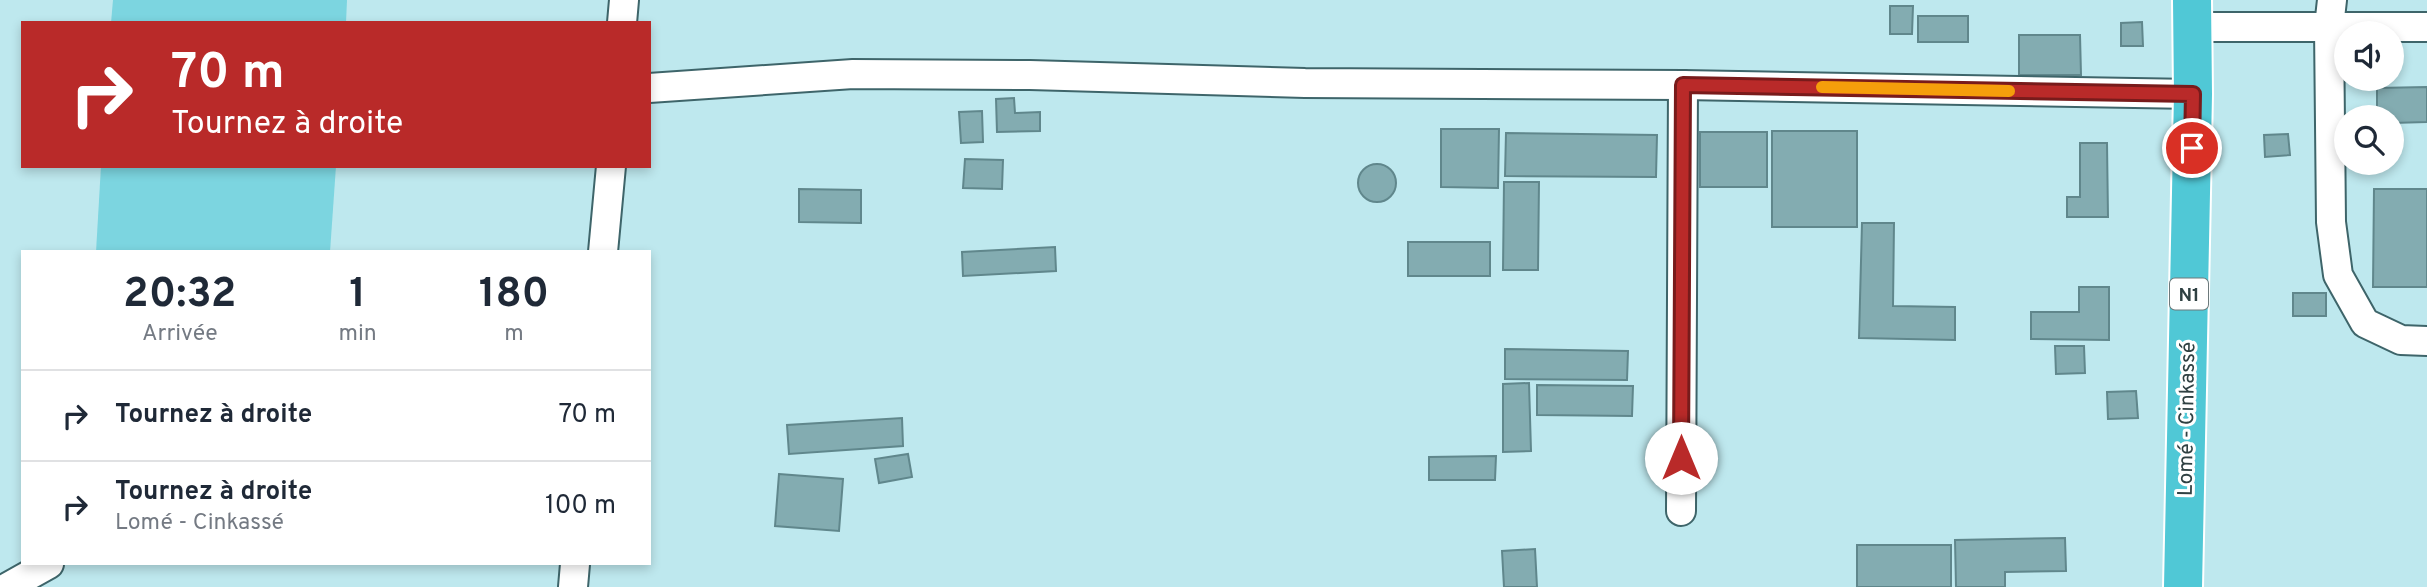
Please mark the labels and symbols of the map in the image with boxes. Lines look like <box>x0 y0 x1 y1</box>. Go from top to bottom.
pin <box>2162 118 2222 178</box>
road number: N1 <box>2170 278 2208 310</box>
street label: Lomé - Cinkassé <box>2173 342 2202 496</box>
position arrow <box>1644 421 1718 495</box>

